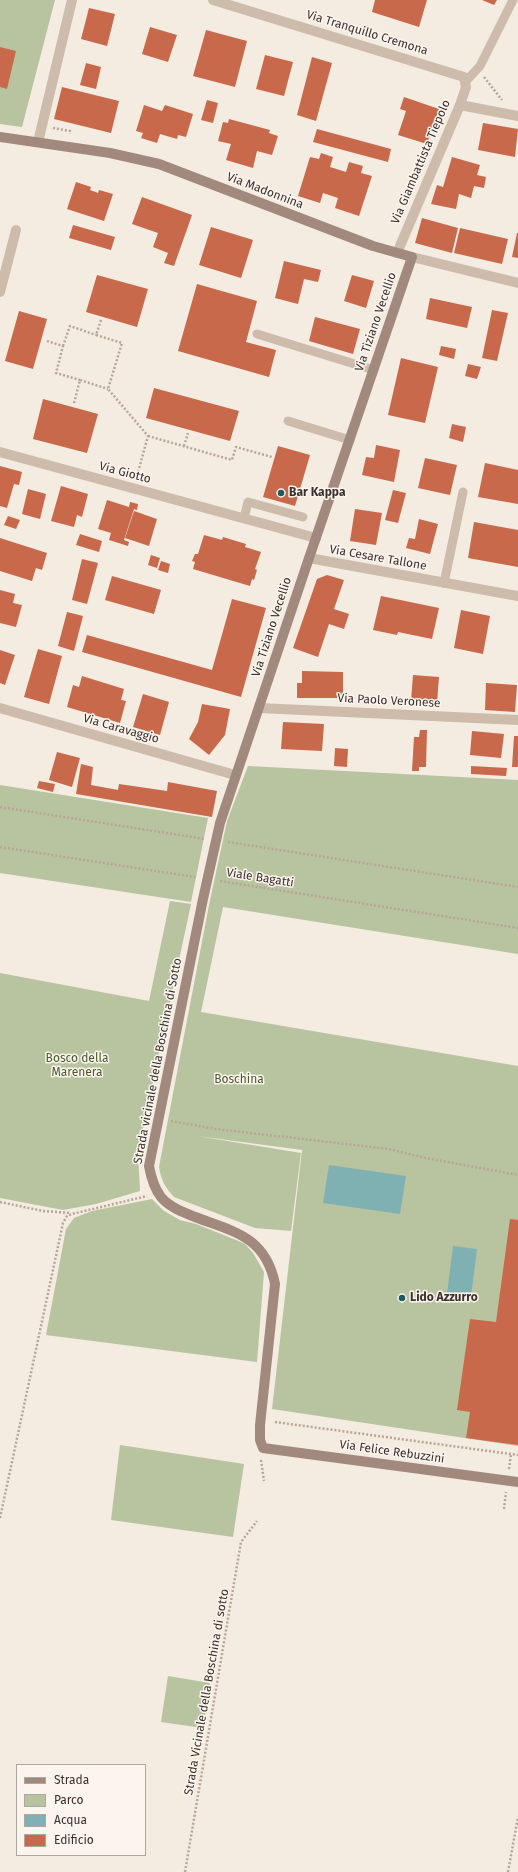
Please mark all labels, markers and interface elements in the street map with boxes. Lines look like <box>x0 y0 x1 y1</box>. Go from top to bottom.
street label: Via Tranquillo Cremona <box>305 8 429 58</box>
street label: Via Giambattista Tiepolo <box>388 98 454 226</box>
street label: Via Madonnina <box>225 170 305 212</box>
street label: Via Tiziano Vecellio <box>352 270 400 374</box>
street label: Via Giotto <box>97 459 153 487</box>
place label: Bar Kappa <box>289 486 345 500</box>
marker: Bar Kappa <box>276 488 286 498</box>
street label: Via Cesare Tallone <box>328 542 428 574</box>
street label: Via Tiziano Vecellio <box>249 575 295 679</box>
street label: Via Paolo Veronese <box>337 691 441 711</box>
street label: Via Caravaggio <box>81 711 161 747</box>
street label: Viale Bagatti <box>225 866 295 890</box>
street label: Strada vicinale della Boschina di Sotto <box>131 957 185 1165</box>
park label: Bosco della Marenera <box>46 1052 108 1080</box>
park label: Boschina <box>214 1073 264 1087</box>
place label: Lido Azzurro <box>410 1291 478 1305</box>
marker: Lido Azzurro <box>397 1293 407 1303</box>
street label: Via Felice Rebuzzini <box>339 1438 445 1466</box>
street label: Strada Vicinale della Boschina di sotto <box>182 1588 232 1796</box>
legend <box>16 1764 146 1856</box>
text: Strada <box>54 1773 89 1787</box>
text: Parco <box>54 1793 84 1807</box>
text: Acqua <box>54 1813 87 1827</box>
text: Edificio <box>54 1833 94 1847</box>

